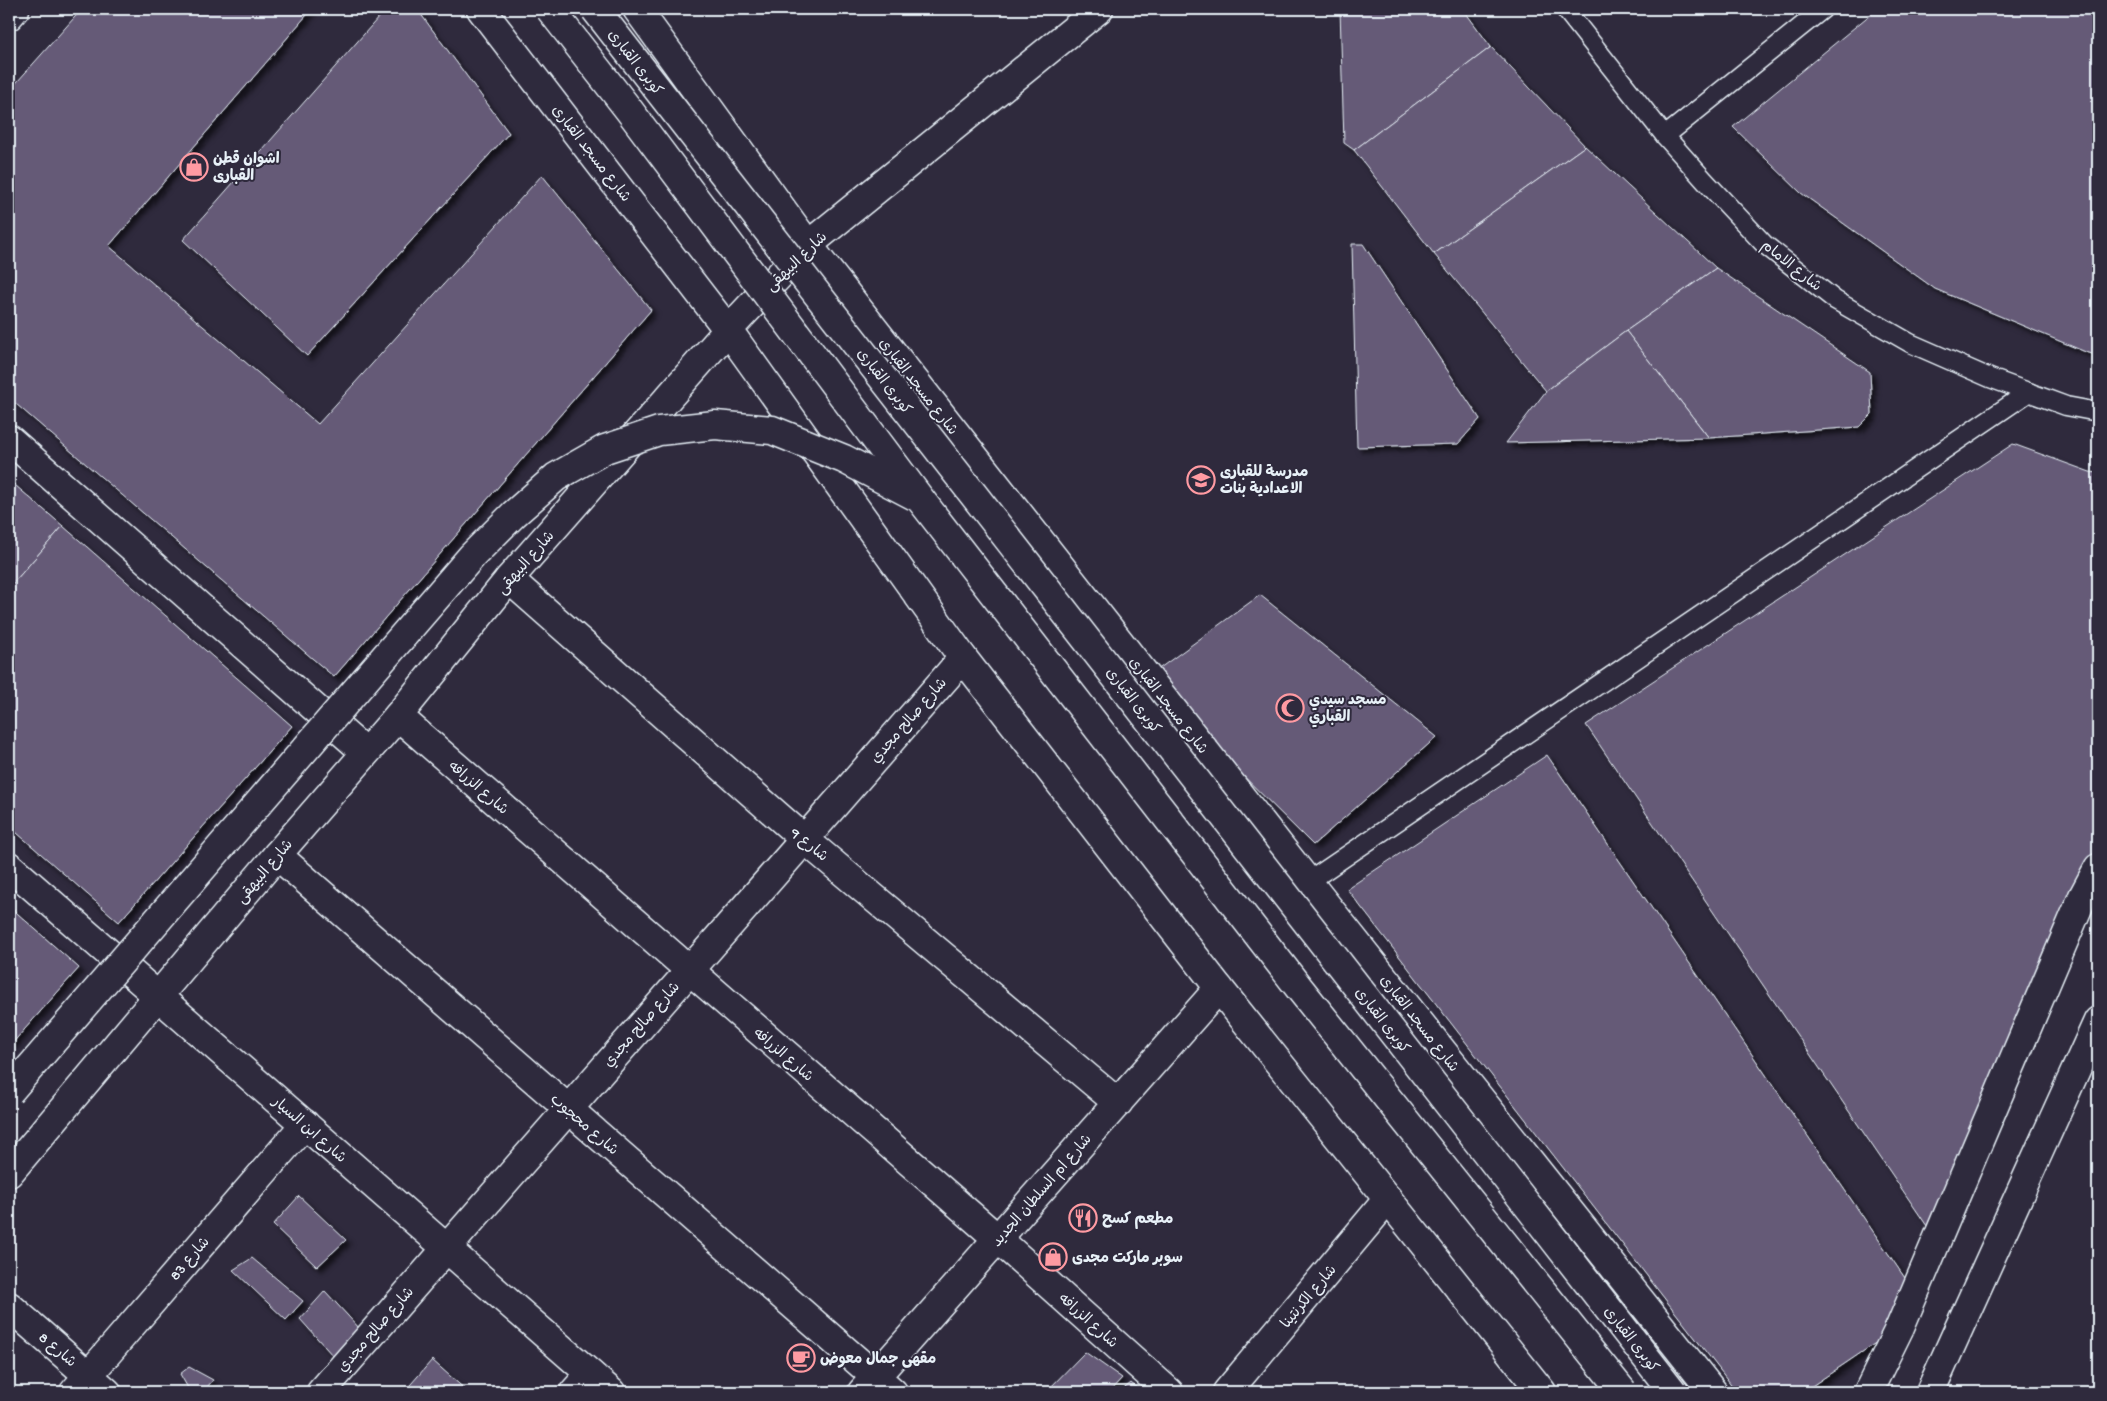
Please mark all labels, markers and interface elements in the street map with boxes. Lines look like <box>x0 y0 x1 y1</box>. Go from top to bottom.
street label: كوبرى القبارى <box>603 27 666 100</box>
street label: شارع مسجد القبارى <box>547 102 634 206</box>
place label: اشوان قطن القبارى <box>213 150 280 186</box>
shop icon: اشوان قطن القبارى <box>179 152 209 182</box>
street label: شارع البيهقى <box>763 229 832 296</box>
street label: شارع الامام <box>1757 237 1825 296</box>
street label: شارع مسجد القبارى <box>874 335 961 439</box>
street label: كوبرى القبارى <box>852 346 915 419</box>
place label: مدرسة للقبارى الاعدادية بنات <box>1220 463 1308 499</box>
school or university icon: مدرسة للقبارى الاعدادية بنات <box>1186 465 1216 495</box>
street label: شارع البيهقى <box>494 528 559 599</box>
street label: شارع مسجد القبارى <box>1124 654 1211 758</box>
street label: كوبرى القبارى <box>1101 665 1164 738</box>
street label: شارع صالح مجدي <box>867 675 952 768</box>
place label: مسجد سيدي القباري <box>1309 692 1387 728</box>
mosque icon: مسجد سيدي القباري <box>1275 693 1305 723</box>
street label: شارع الزرافه <box>444 758 511 819</box>
street label: شارع 9 <box>785 824 831 866</box>
street label: شارع البيهقى <box>233 836 298 908</box>
street label: شارع مسجد القبارى <box>1375 972 1462 1076</box>
street label: شارع صالح مجدي <box>600 979 685 1072</box>
street label: كوبرى القبارى <box>1350 985 1413 1058</box>
street label: شارع الزرافه <box>749 1025 816 1086</box>
street label: شارع محجوب <box>546 1091 621 1160</box>
street label: شارع ابن السيار <box>267 1093 349 1168</box>
street label: شارع ام السلطان الجديد <box>989 1131 1096 1251</box>
restaurant icon: مطعم كسح <box>1068 1203 1098 1233</box>
place label: مطعم كسح <box>1102 1211 1173 1229</box>
street label: شارع 83 <box>167 1234 214 1285</box>
shop icon: سوبر ماركت مجدى <box>1038 1242 1068 1272</box>
place label: سوبر ماركت مجدى <box>1072 1250 1183 1268</box>
street label: شارع الكرنتينا <box>1278 1262 1341 1333</box>
street label: شارع صالح مجدي <box>334 1284 419 1377</box>
street label: شارع الزرافه <box>1054 1290 1121 1353</box>
street label: كوبرى القبارى <box>1599 1304 1662 1377</box>
street label: شارع 8 <box>34 1329 79 1372</box>
cafe icon: مقهى جمال معوض <box>786 1343 816 1373</box>
place label: مقهى جمال معوض <box>820 1351 936 1369</box>

